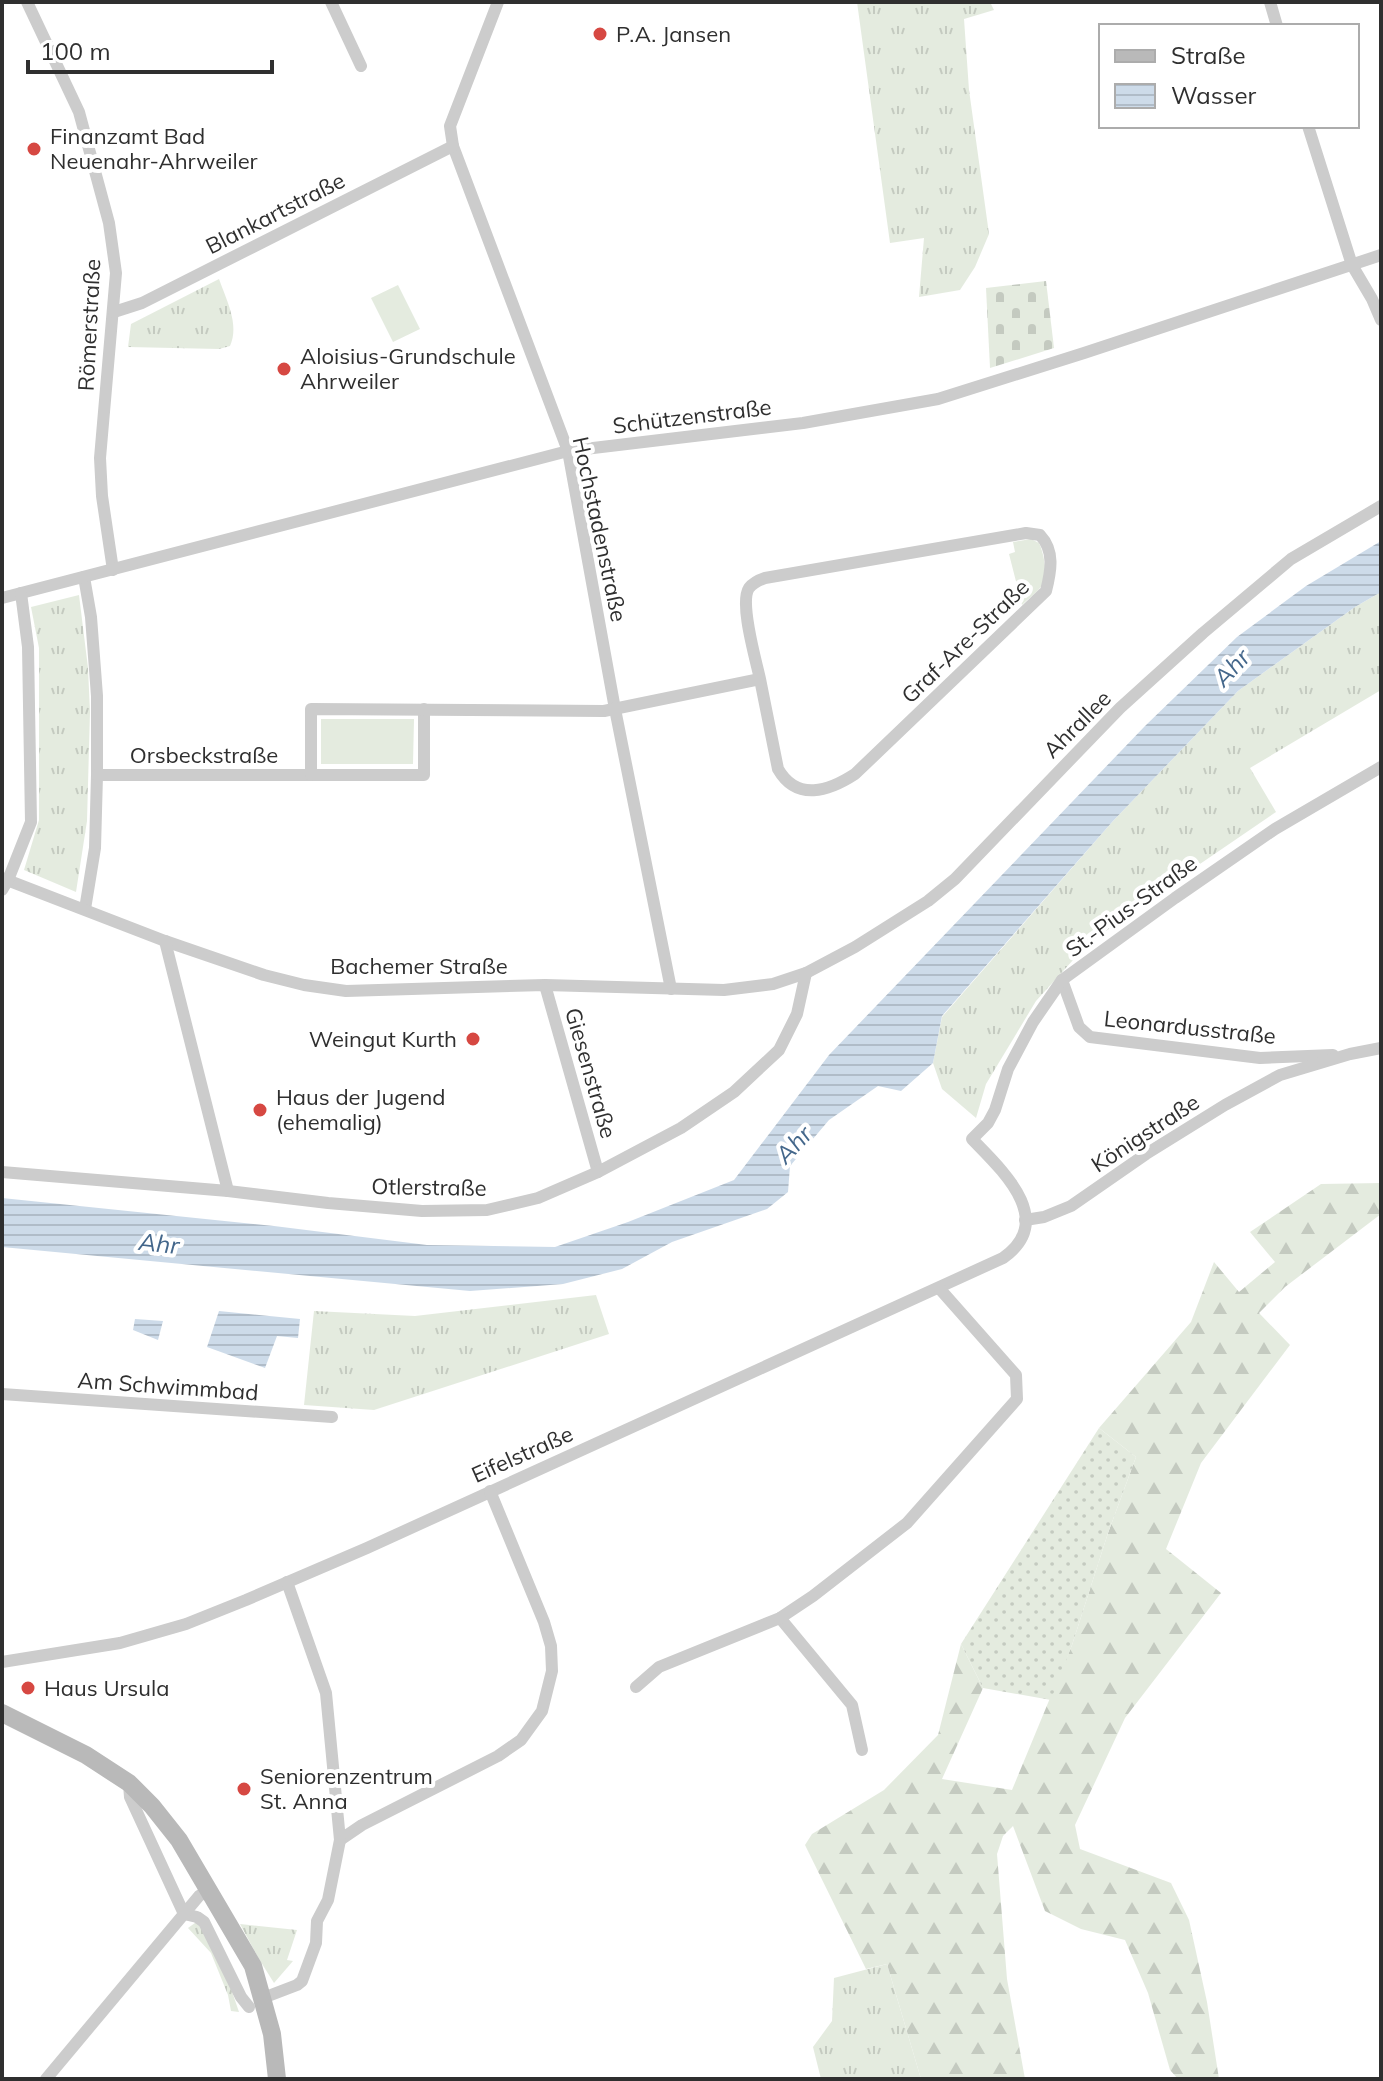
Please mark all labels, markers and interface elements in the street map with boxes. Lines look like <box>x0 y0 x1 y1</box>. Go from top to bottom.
place label: P.A. Jansen <box>616 20 731 48</box>
scale bar <box>28 24 272 74</box>
legend <box>1099 24 1359 128</box>
marker: P.A. Jansen <box>591 25 609 43</box>
text: 100 m <box>40 36 111 66</box>
text: Straße <box>1171 40 1246 70</box>
text: Wasser <box>1171 80 1257 110</box>
place label: Finanzamt Bad Neuenahr-Ahrweiler <box>50 122 258 175</box>
marker: Finanzamt Bad Neuenahr-Ahrweiler <box>25 140 43 158</box>
street label: Blankartstraße <box>201 166 349 260</box>
street label: Römerstraße <box>72 258 106 392</box>
place label: Aloisius-Grundschule Ahrweiler <box>300 342 516 395</box>
marker: Aloisius-Grundschule Ahrweiler <box>275 360 293 378</box>
street label: Schützenstraße <box>611 392 773 440</box>
street label: Hochstadenstraße <box>567 434 633 624</box>
street label: Graf-Are-Straße <box>895 573 1035 709</box>
water label: Ahr <box>1206 641 1257 693</box>
street label: Ahrallee <box>1037 684 1117 764</box>
street label: Orsbeckstraße <box>130 741 278 769</box>
street label: St.-Pius-Straße <box>1060 849 1202 963</box>
street label: Bachemer Straße <box>330 952 508 980</box>
street label: Giesenstraße <box>559 1004 623 1142</box>
street label: Leonardusstraße <box>1103 1004 1277 1050</box>
place label: Weingut Kurth <box>309 1025 457 1053</box>
marker: Weingut Kurth <box>464 1030 482 1048</box>
place label: Haus der Jugend (ehemalig) <box>276 1083 446 1136</box>
street label: Königstraße <box>1086 1088 1204 1178</box>
marker: Haus der Jugend (ehemalig) <box>251 1101 269 1119</box>
water label: Ahr <box>768 1118 819 1170</box>
street label: Otlerstraße <box>371 1172 487 1202</box>
water label: Ahr <box>136 1226 182 1260</box>
street label: Am Schwimmbad <box>77 1366 259 1406</box>
street label: Eifelstraße <box>467 1419 577 1489</box>
place label: Haus Ursula <box>44 1674 169 1702</box>
marker: Haus Ursula <box>19 1679 37 1697</box>
place label: Seniorenzentrum St. Anna <box>260 1762 433 1815</box>
marker: Seniorenzentrum St. Anna <box>235 1780 253 1798</box>

